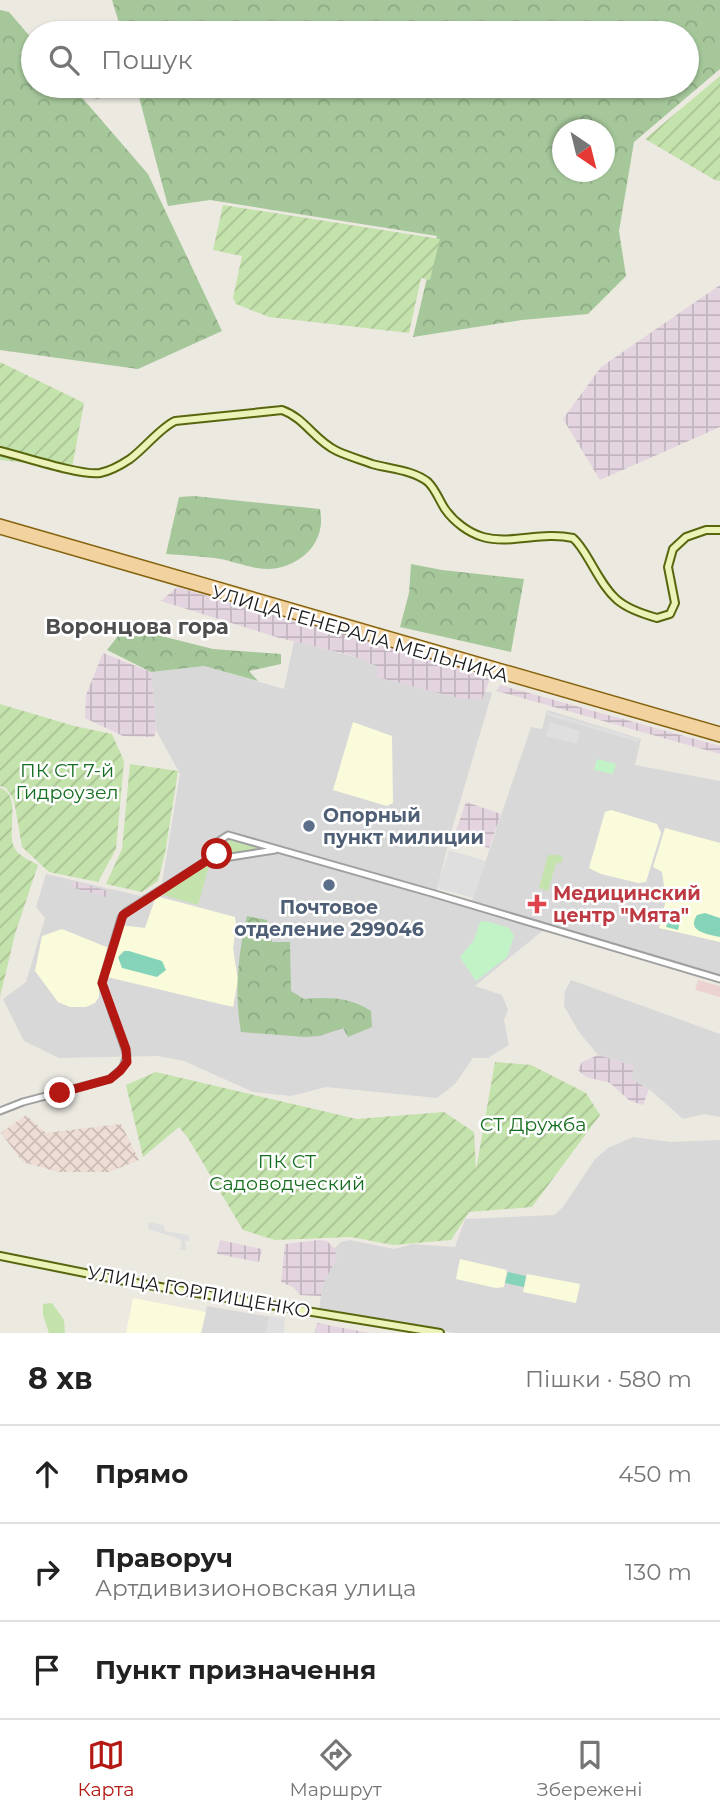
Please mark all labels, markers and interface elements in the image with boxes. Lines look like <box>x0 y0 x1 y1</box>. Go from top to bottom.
search box <box>21 21 699 98</box>
icon: search <box>45 41 83 79</box>
text: Пошук <box>101 44 193 76</box>
north arrow <box>552 119 615 182</box>
street label: УЛИЦА ГЕНЕРАЛА МЕЛЬНИКА <box>209 581 511 687</box>
district label: Воронцова гора <box>45 614 229 639</box>
park label: ПК СТ 7-й Гидроузел <box>15 759 119 804</box>
place label: Опорный пункт милиции <box>323 804 484 849</box>
marker: Опорный пункт милиции <box>301 818 317 834</box>
route start <box>201 838 232 869</box>
marker: Почтовое отделение 299046 <box>321 877 337 893</box>
place label: Медицинский центр "Мята" <box>553 882 701 927</box>
marker: Медицинский центр "Мята" <box>527 894 547 914</box>
place label: Почтовое отделение 299046 <box>234 896 424 941</box>
route end <box>44 1077 75 1108</box>
park label: СТ Дружба <box>480 1113 586 1136</box>
park label: ПК СТ Садоводческий <box>209 1150 365 1195</box>
street label: УЛИЦА ГОРПИЩЕНКО <box>86 1261 312 1323</box>
text: 8 хв <box>28 1360 93 1397</box>
text: Пішки · 580 m <box>525 1365 692 1393</box>
icon: ahead <box>28 1455 66 1493</box>
text: Прямо <box>95 1458 188 1490</box>
text: 450 m <box>618 1460 692 1488</box>
text: Праворуч <box>95 1542 233 1574</box>
icon: right <box>28 1553 66 1591</box>
text: 130 m <box>625 1558 692 1586</box>
text: Артдивизионовская улица <box>95 1574 416 1602</box>
icon: arrive <box>28 1651 66 1689</box>
text: Пункт призначення <box>95 1654 376 1686</box>
tab: Карта <box>78 1736 134 1801</box>
tab: Маршрут <box>289 1736 382 1801</box>
tab: Збережені <box>537 1736 642 1801</box>

